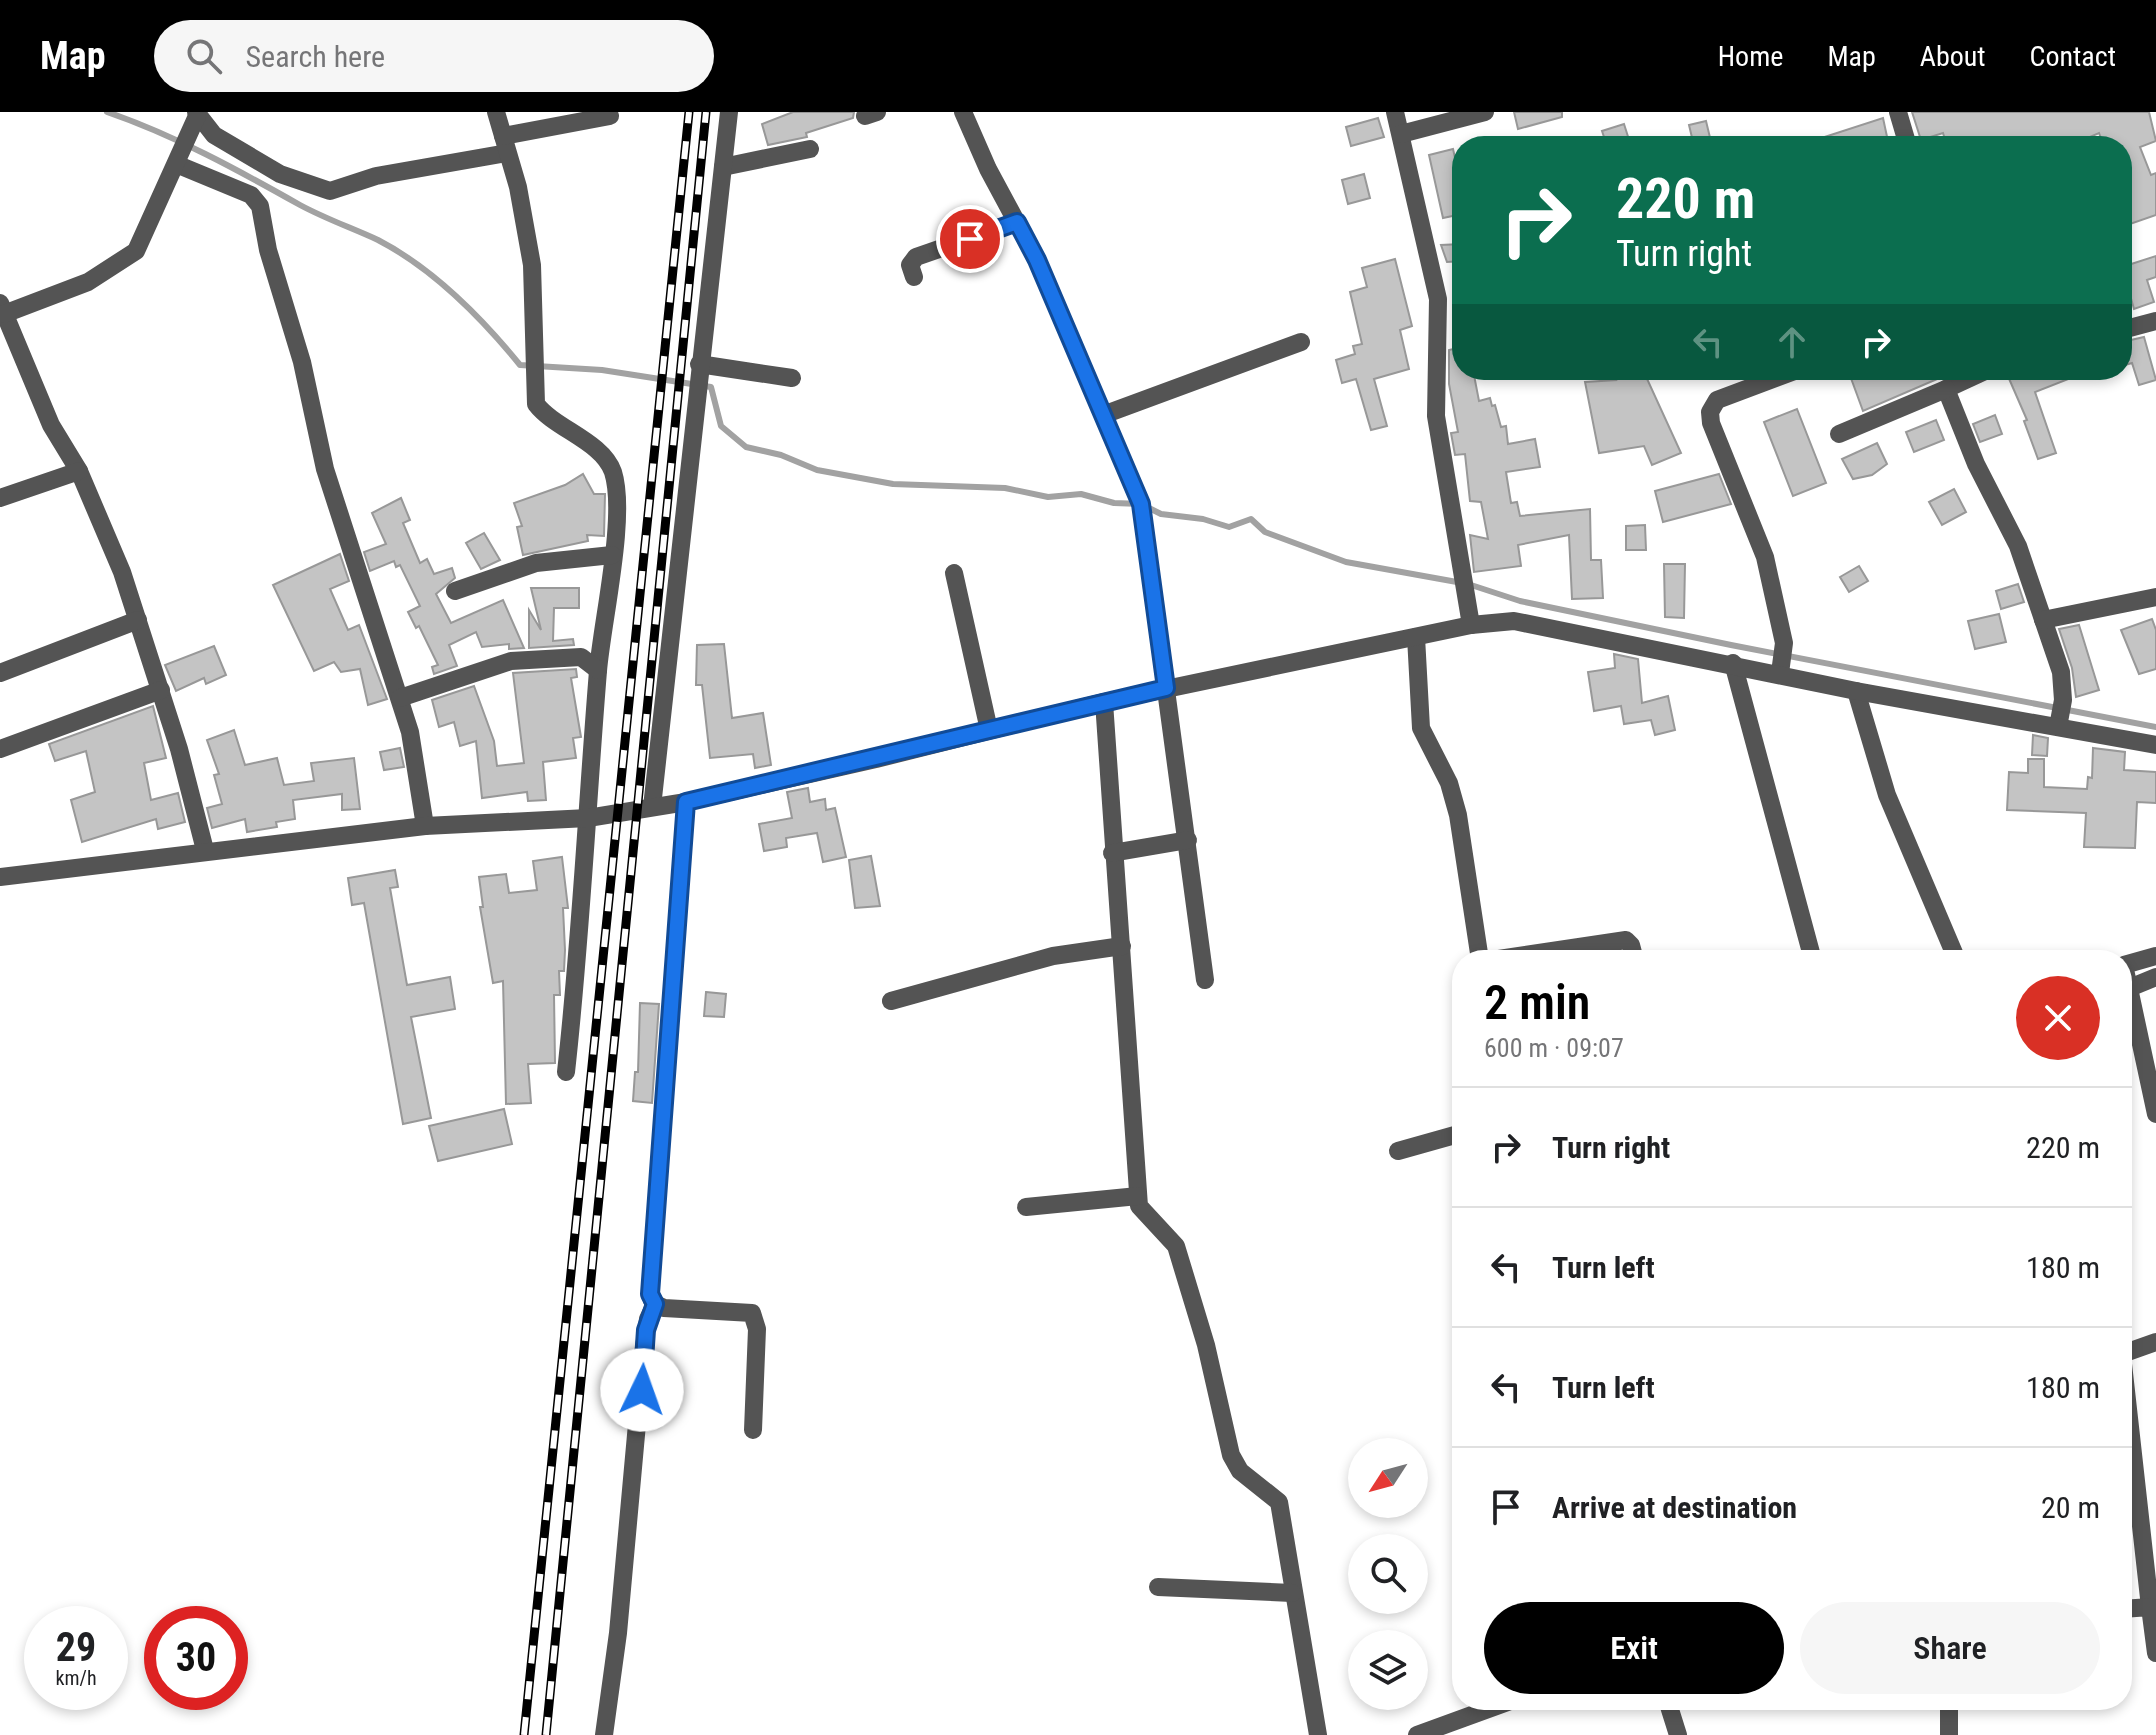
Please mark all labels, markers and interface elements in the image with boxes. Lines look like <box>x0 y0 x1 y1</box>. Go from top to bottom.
search box <box>154 20 714 92</box>
text: Map <box>40 34 106 78</box>
icon: search <box>182 34 226 78</box>
text: Search here <box>246 39 385 74</box>
text: Home <box>1718 40 1783 73</box>
text: Map <box>1827 40 1876 73</box>
text: About <box>1920 40 1986 73</box>
text: Contact <box>2030 40 2116 73</box>
text: 220 m <box>1616 166 1755 232</box>
icon: right <box>1484 168 1588 272</box>
pin <box>936 205 1004 273</box>
icon: arrive <box>948 217 992 261</box>
text: Turn right <box>1616 233 1752 275</box>
icon: left <box>1686 320 1730 364</box>
icon: ahead <box>1770 320 1814 364</box>
icon: right <box>1854 320 1898 364</box>
text: 2 min <box>1484 974 1590 1031</box>
button: close <box>2016 976 2100 1060</box>
text: 600 m · 09:07 <box>1484 1033 1624 1063</box>
icon: right <box>1484 1125 1528 1169</box>
text: Turn right <box>1552 1130 1670 1165</box>
text: 220 m <box>2026 1130 2100 1165</box>
icon: left <box>1484 1245 1528 1289</box>
text: Turn left <box>1552 1250 1655 1285</box>
text: 180 m <box>2026 1250 2100 1285</box>
position arrow <box>600 1348 684 1432</box>
icon: left <box>1484 1365 1528 1409</box>
text: Turn left <box>1552 1370 1655 1405</box>
text: 180 m <box>2026 1370 2100 1405</box>
north arrow <box>1348 1438 1428 1518</box>
map controls <box>1348 1438 1428 1710</box>
icon: arrive <box>1484 1485 1528 1529</box>
text: Arrive at destination <box>1552 1490 1797 1525</box>
text: 20 m <box>2041 1490 2100 1525</box>
button: search <box>1348 1534 1428 1614</box>
button: Exit <box>1484 1602 1784 1694</box>
button: Share <box>1800 1602 2100 1694</box>
speed limit sign: 30 <box>144 1606 248 1710</box>
text: 29 <box>56 1624 96 1671</box>
button: layers <box>1348 1630 1428 1710</box>
text: km/h <box>55 1666 97 1690</box>

